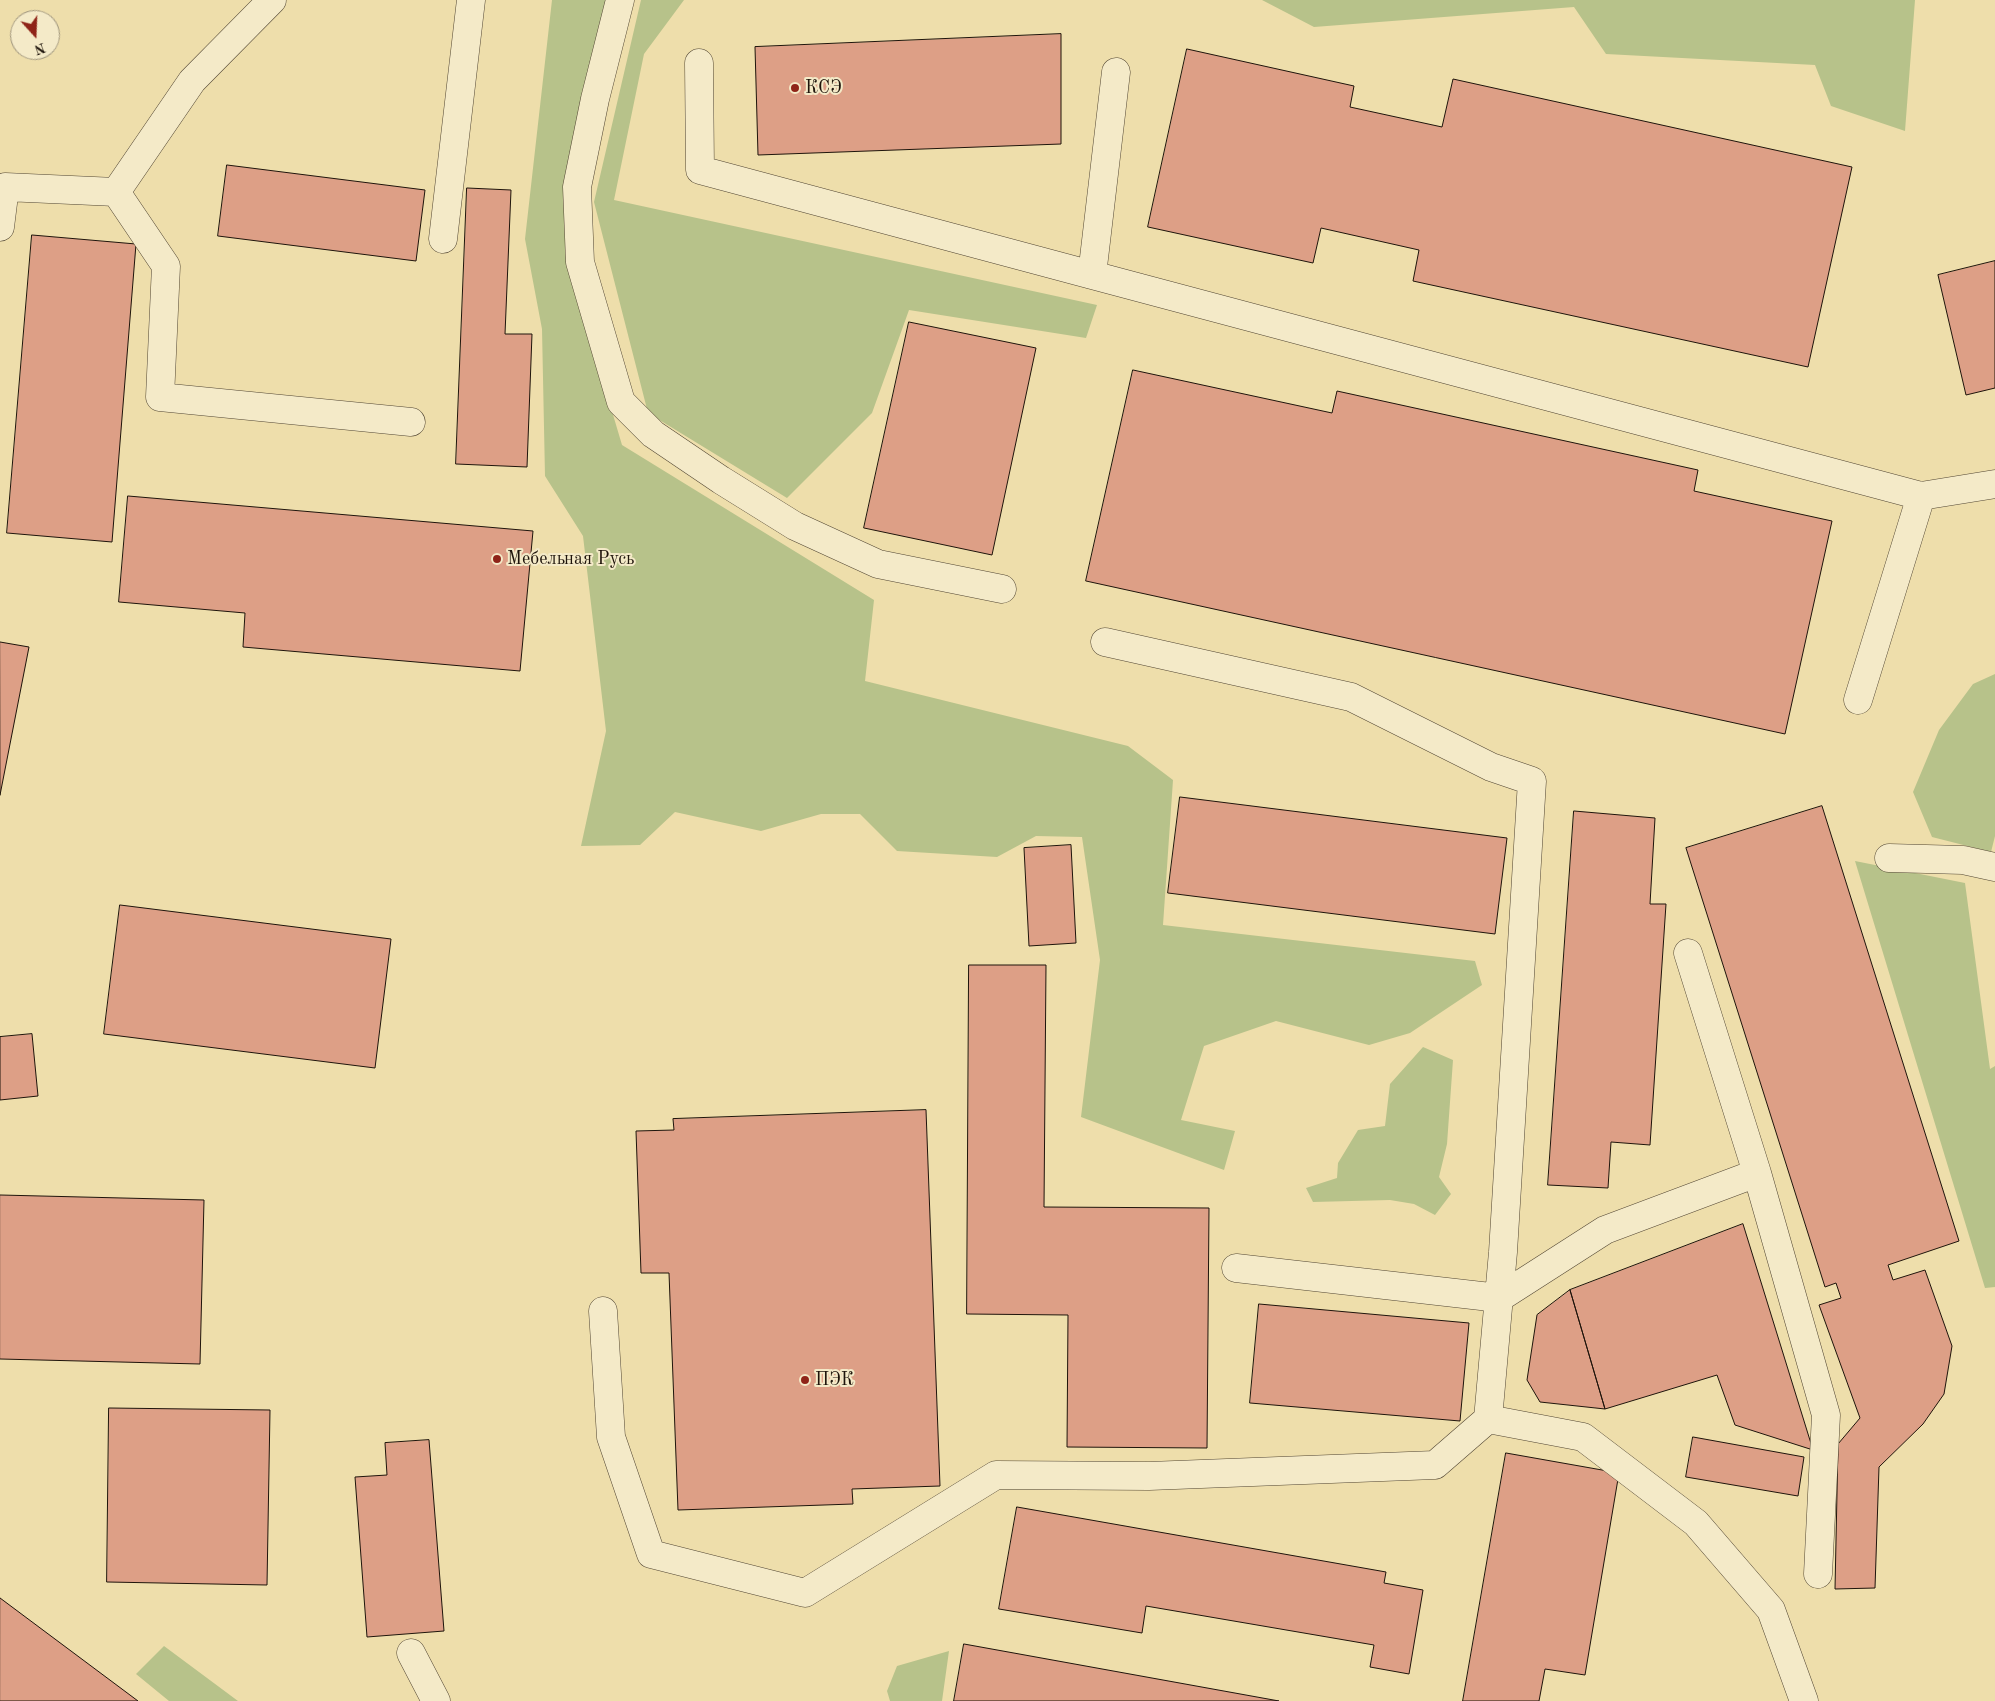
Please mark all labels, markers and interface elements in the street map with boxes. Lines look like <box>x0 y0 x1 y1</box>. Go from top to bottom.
north arrow <box>10 10 60 60</box>
text: N <box>32 40 47 57</box>
place label: КСЭ <box>805 77 842 99</box>
marker: КСЭ <box>789 82 801 94</box>
place label: Мебельная Русь <box>507 548 634 570</box>
marker: Мебельная Русь <box>491 553 503 565</box>
place label: ПЭК <box>815 1369 854 1391</box>
marker: ПЭК <box>799 1374 811 1386</box>

